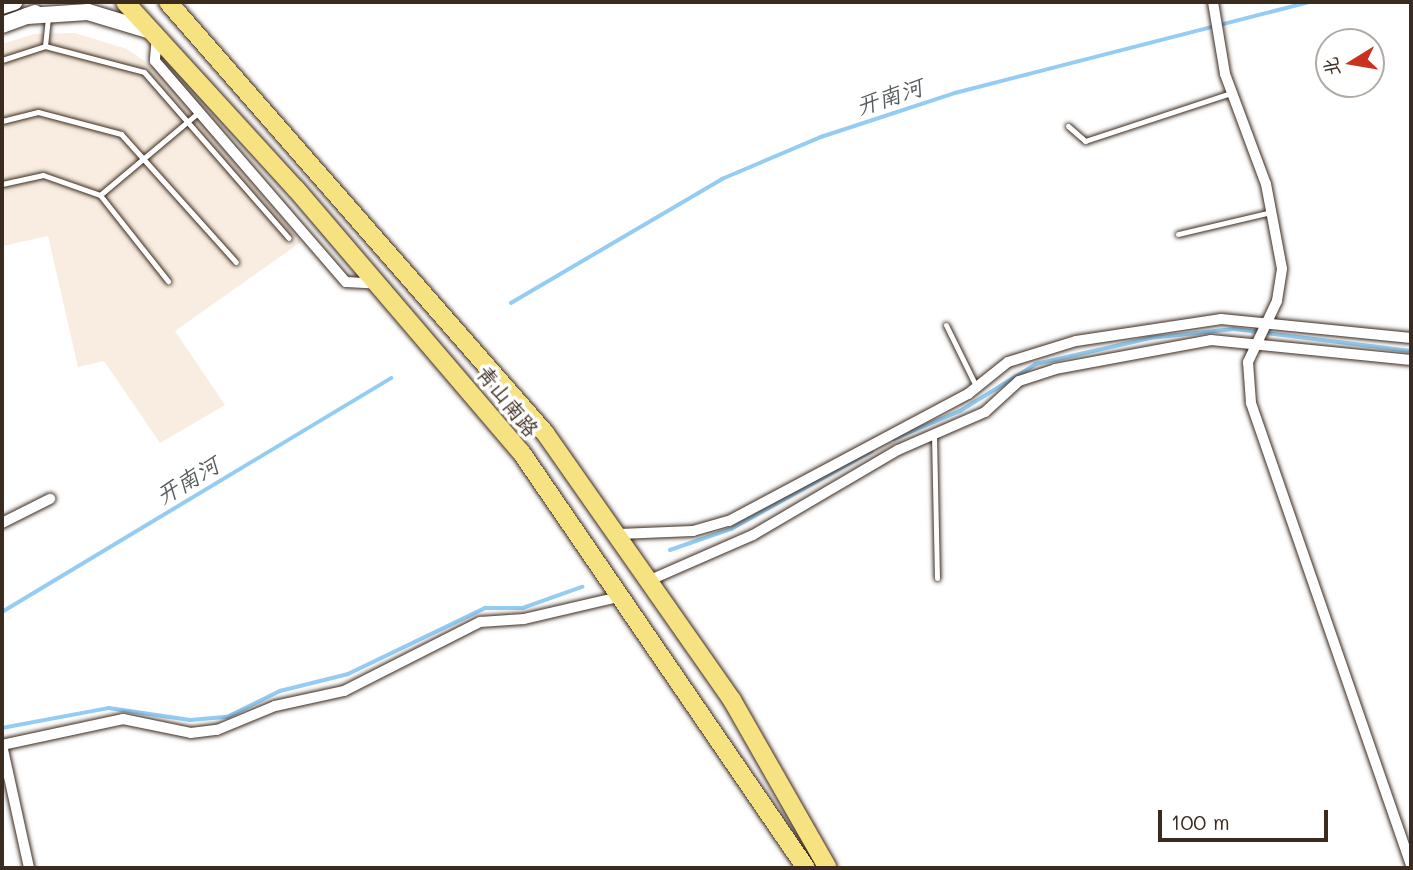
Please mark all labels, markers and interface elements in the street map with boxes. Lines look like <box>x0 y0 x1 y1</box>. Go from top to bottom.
north arrow <box>1315 28 1385 98</box>
text: 北 <box>1317 55 1345 78</box>
water label: 开南河 <box>852 72 926 120</box>
street label: 青山南路 <box>472 360 544 442</box>
water label: 开南河 <box>150 450 224 510</box>
scale bar <box>1161 796 1331 840</box>
text: 100 m <box>1171 808 1230 835</box>

